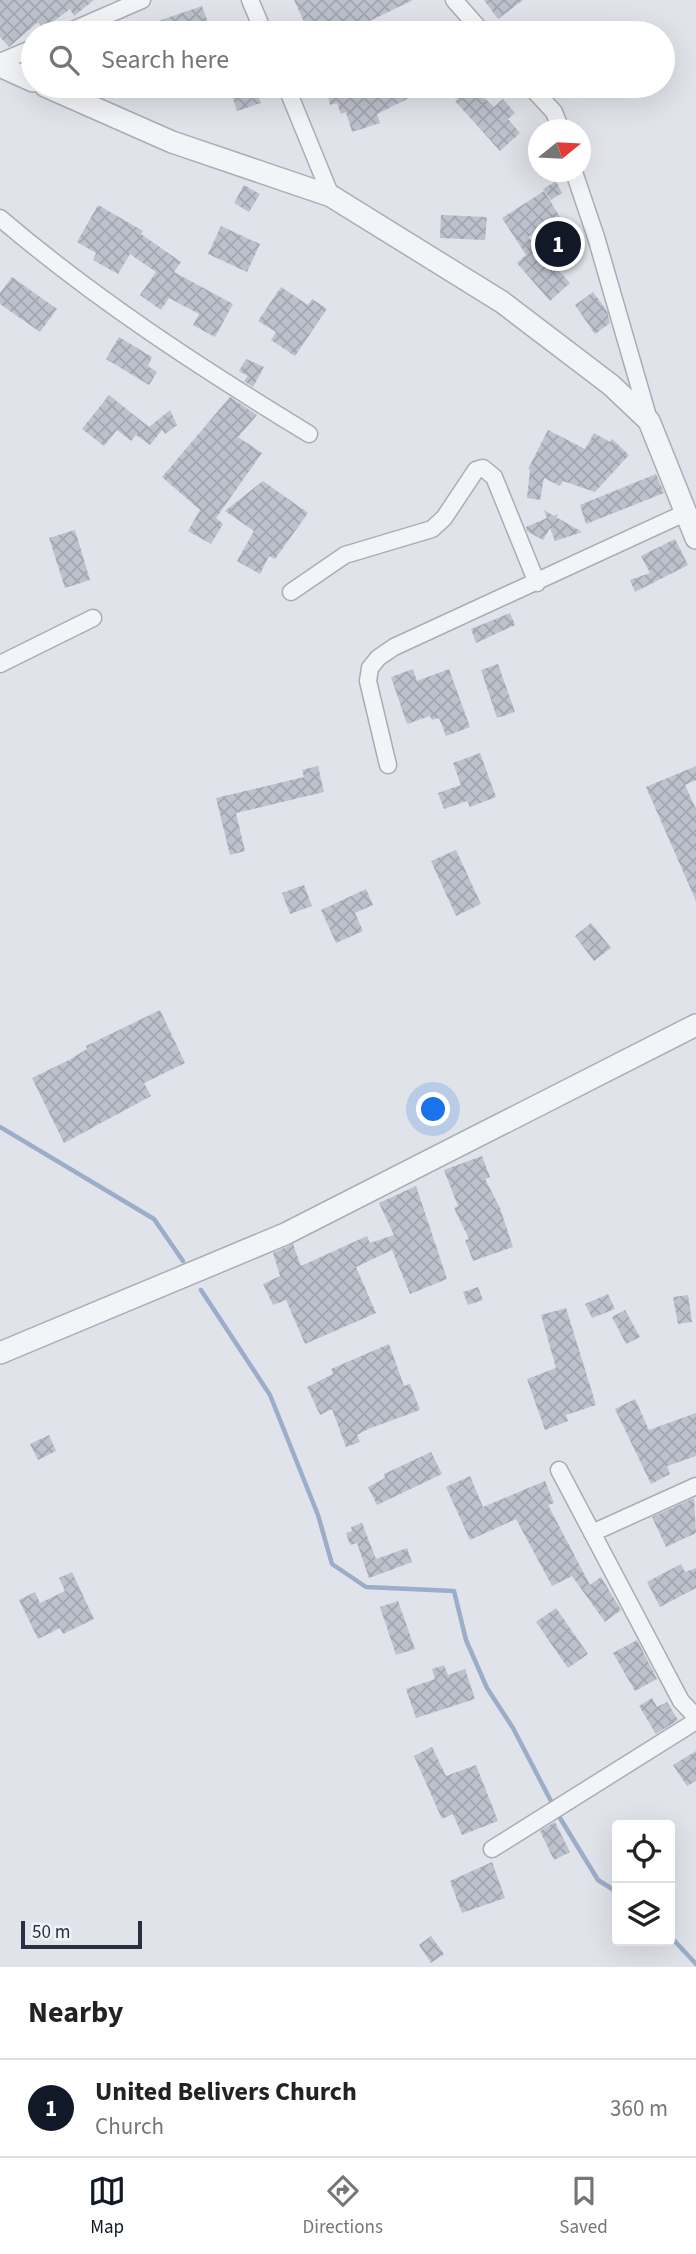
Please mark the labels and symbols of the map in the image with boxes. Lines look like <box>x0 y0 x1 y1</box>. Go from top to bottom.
north arrow <box>528 119 591 182</box>
pin: 1 <box>535 218 581 270</box>
your location <box>416 1092 450 1126</box>
scale bar <box>21 1918 142 1950</box>

